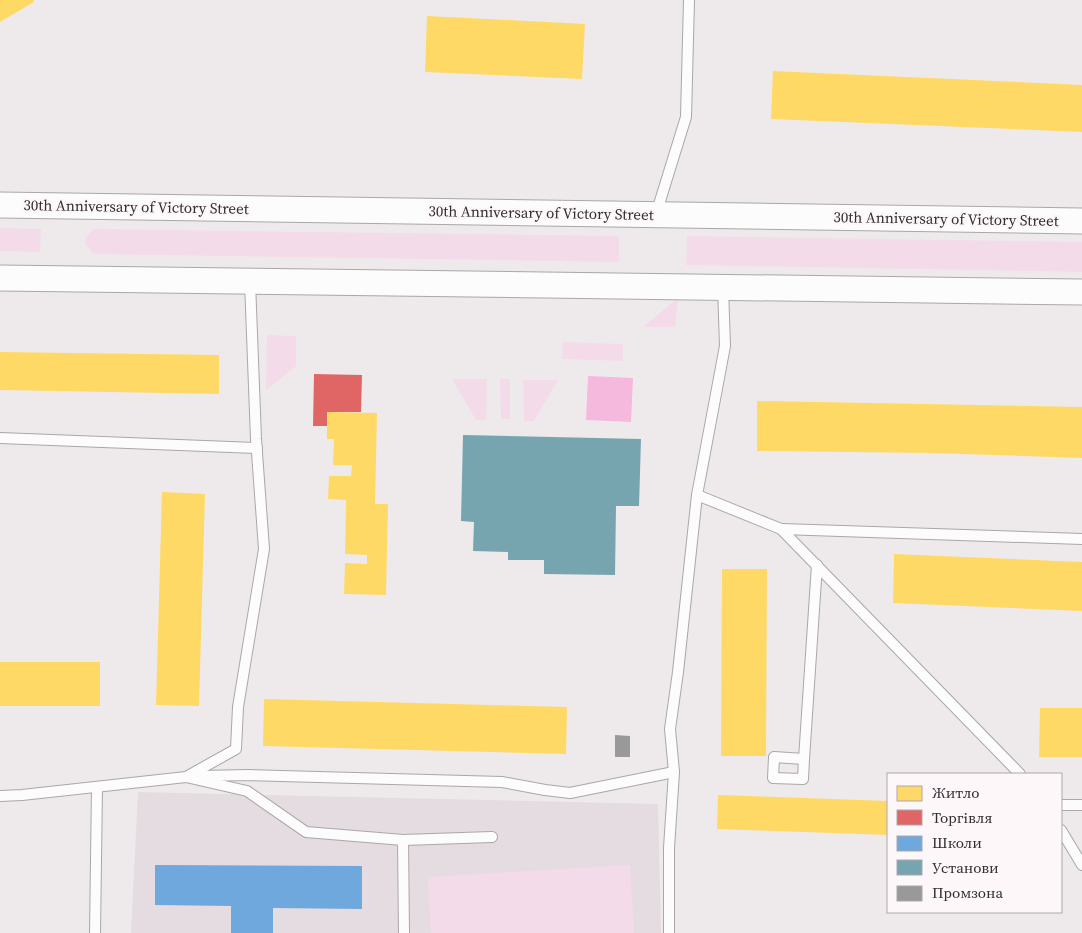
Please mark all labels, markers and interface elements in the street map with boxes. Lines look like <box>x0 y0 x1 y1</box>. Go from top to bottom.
street label: 30th Anniversary of Victory Street <box>23 194 249 219</box>
street label: 30th Anniversary of Victory Street <box>428 200 654 225</box>
street label: 30th Anniversary of Victory Street <box>833 206 1059 231</box>
legend <box>887 773 1062 913</box>
text: Житло <box>932 782 980 803</box>
text: Торгівля <box>932 807 992 828</box>
text: Школи <box>932 832 982 853</box>
text: Установи <box>932 857 999 878</box>
text: Промзона <box>932 882 1003 903</box>

